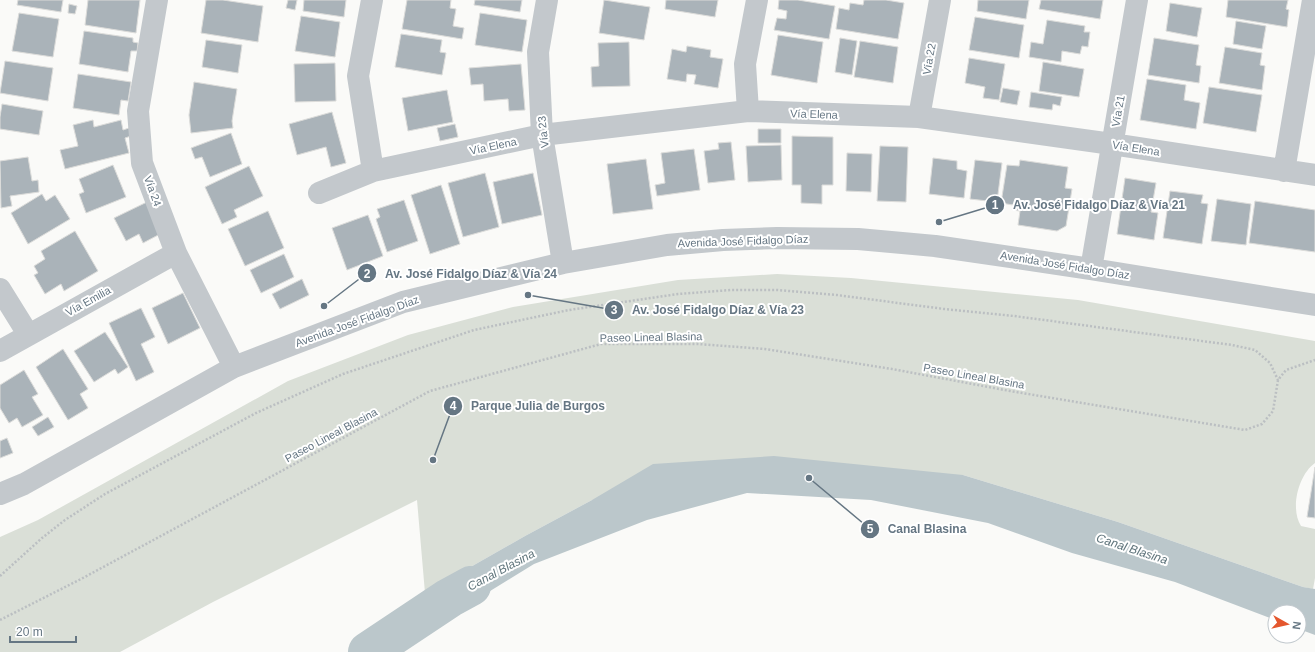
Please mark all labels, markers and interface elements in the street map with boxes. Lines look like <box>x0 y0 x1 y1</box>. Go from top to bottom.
street label: Vía 22 <box>920 42 938 76</box>
street label: Vía 21 <box>1109 94 1127 128</box>
street label: Vía Elena <box>790 107 839 121</box>
street label: Vía 23 <box>535 116 551 148</box>
street label: Vía Elena <box>468 135 518 157</box>
street label: Vía Elena <box>1112 138 1161 158</box>
street label: Vía 24 <box>142 174 164 208</box>
callout: Av. José Fidalgo Díaz & Vía 21 <box>985 193 1193 217</box>
text: 1 <box>992 198 999 212</box>
text: Av. José Fidalgo Díaz & Vía 21 <box>1013 198 1185 212</box>
street label: Avenida José Fidalgo Díaz <box>678 233 808 249</box>
street label: Avenida José Fidalgo Díaz <box>1000 249 1130 281</box>
callout: Av. José Fidalgo Díaz & Vía 24 <box>357 261 565 285</box>
text: 2 <box>364 267 371 281</box>
text: Av. José Fidalgo Díaz & Vía 24 <box>385 267 557 281</box>
street label: Vía Emilia <box>63 283 113 318</box>
street label: Avenida José Fidalgo Díaz <box>294 293 420 349</box>
callout: Av. José Fidalgo Díaz & Vía 23 <box>604 298 812 322</box>
text: 3 <box>611 303 618 317</box>
text: Av. José Fidalgo Díaz & Vía 23 <box>632 303 804 317</box>
street label: Paseo Lineal Blasina <box>600 330 703 344</box>
street label: Paseo Lineal Blasina <box>922 361 1026 391</box>
callout: Parque Julia de Burgos <box>443 394 613 418</box>
text: 4 <box>450 399 457 413</box>
text: Parque Julia de Burgos <box>471 399 605 413</box>
street label: Paseo Lineal Blasina <box>283 405 380 464</box>
callout: Canal Blasina <box>860 517 974 541</box>
text: 5 <box>867 522 874 536</box>
text: Canal Blasina <box>888 522 967 536</box>
water label: Canal Blasina <box>1095 531 1170 567</box>
water label: Canal Blasina <box>465 546 537 594</box>
north arrow <box>1267 604 1307 644</box>
scale bar <box>10 618 76 644</box>
text: N <box>1290 621 1303 630</box>
text: 20 m <box>16 625 43 639</box>

